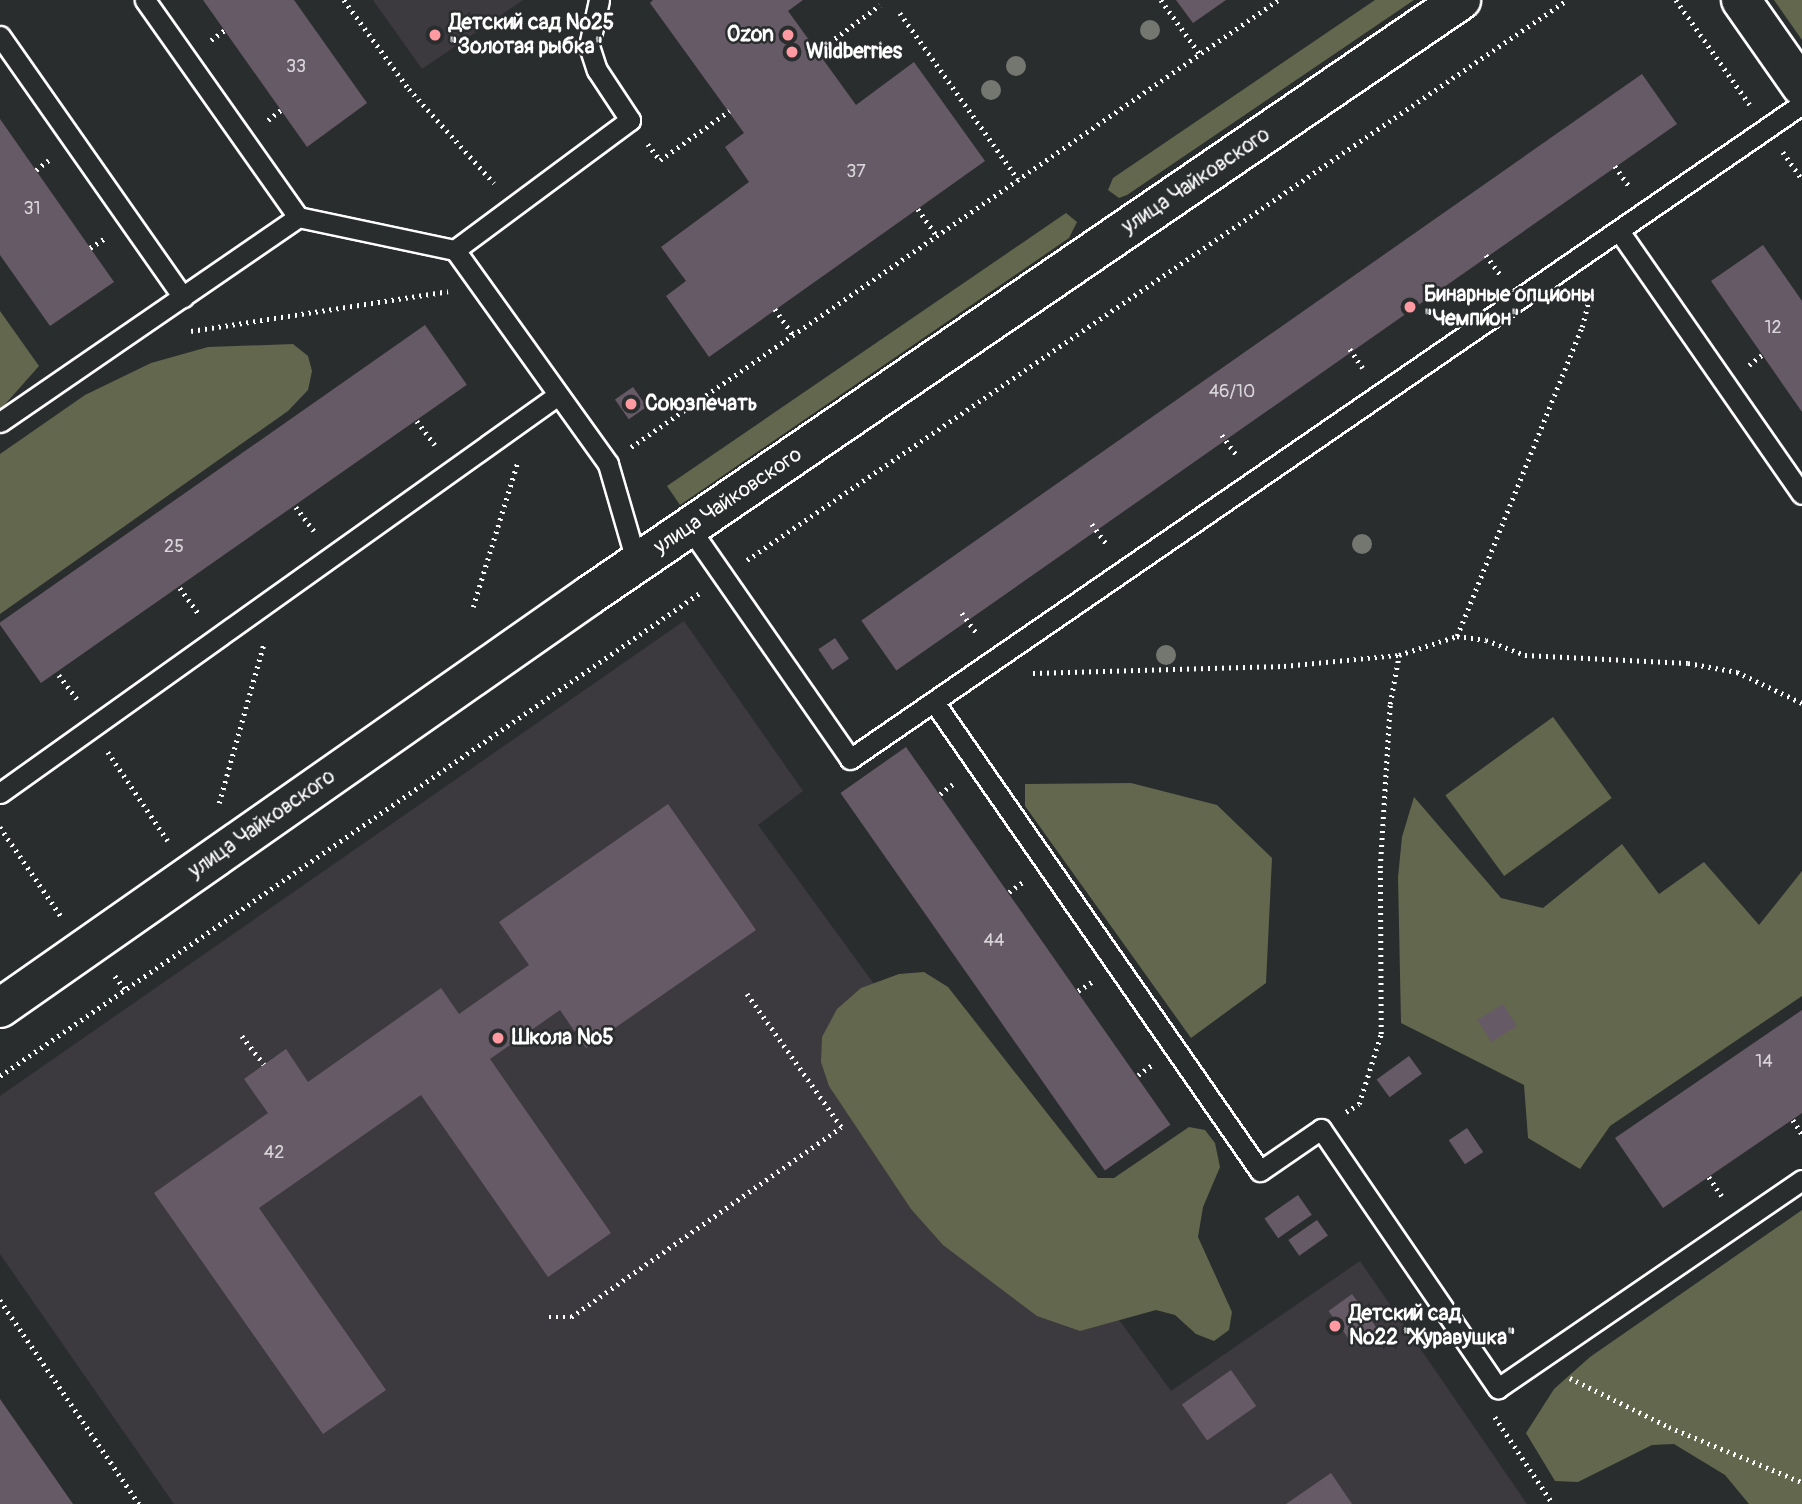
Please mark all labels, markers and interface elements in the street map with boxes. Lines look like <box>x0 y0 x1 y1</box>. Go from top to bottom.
place label: Детский сад №25 "Золотая рыбка" <box>449 10 614 60</box>
place label: Ozon <box>727 22 774 48</box>
marker: Детский сад №25 "Золотая рыбка" <box>427 27 443 43</box>
marker: Ozon <box>780 27 796 43</box>
place label: Wildberries <box>806 39 902 65</box>
marker: Wildberries <box>784 44 800 60</box>
house number: 33 <box>286 56 306 78</box>
street label: улица Чайковского <box>1117 122 1275 240</box>
house number: 37 <box>846 161 866 183</box>
house number: 31 <box>23 198 41 220</box>
place label: Бинарные опционы "Чемпион" <box>1424 282 1595 332</box>
marker: Бинарные опционы "Чемпион" <box>1402 299 1418 315</box>
house number: 12 <box>1764 317 1782 339</box>
house number: 46/10 <box>1209 381 1255 403</box>
place label: Союзпечать <box>645 391 757 417</box>
marker: Союзпечать <box>623 396 639 412</box>
street label: улица Чайковского <box>649 442 807 560</box>
house number: 25 <box>164 536 184 558</box>
street label: улица Чайковского <box>184 764 340 884</box>
house number: 44 <box>984 930 1004 952</box>
place label: Школа №5 <box>512 1025 614 1051</box>
marker: Школа №5 <box>490 1030 506 1046</box>
house number: 14 <box>1755 1051 1773 1073</box>
house number: 42 <box>264 1142 284 1164</box>
place label: Детский сад №22 "Журавушка" <box>1349 1301 1516 1351</box>
marker: Детский сад №22 "Журавушка" <box>1327 1318 1343 1334</box>

